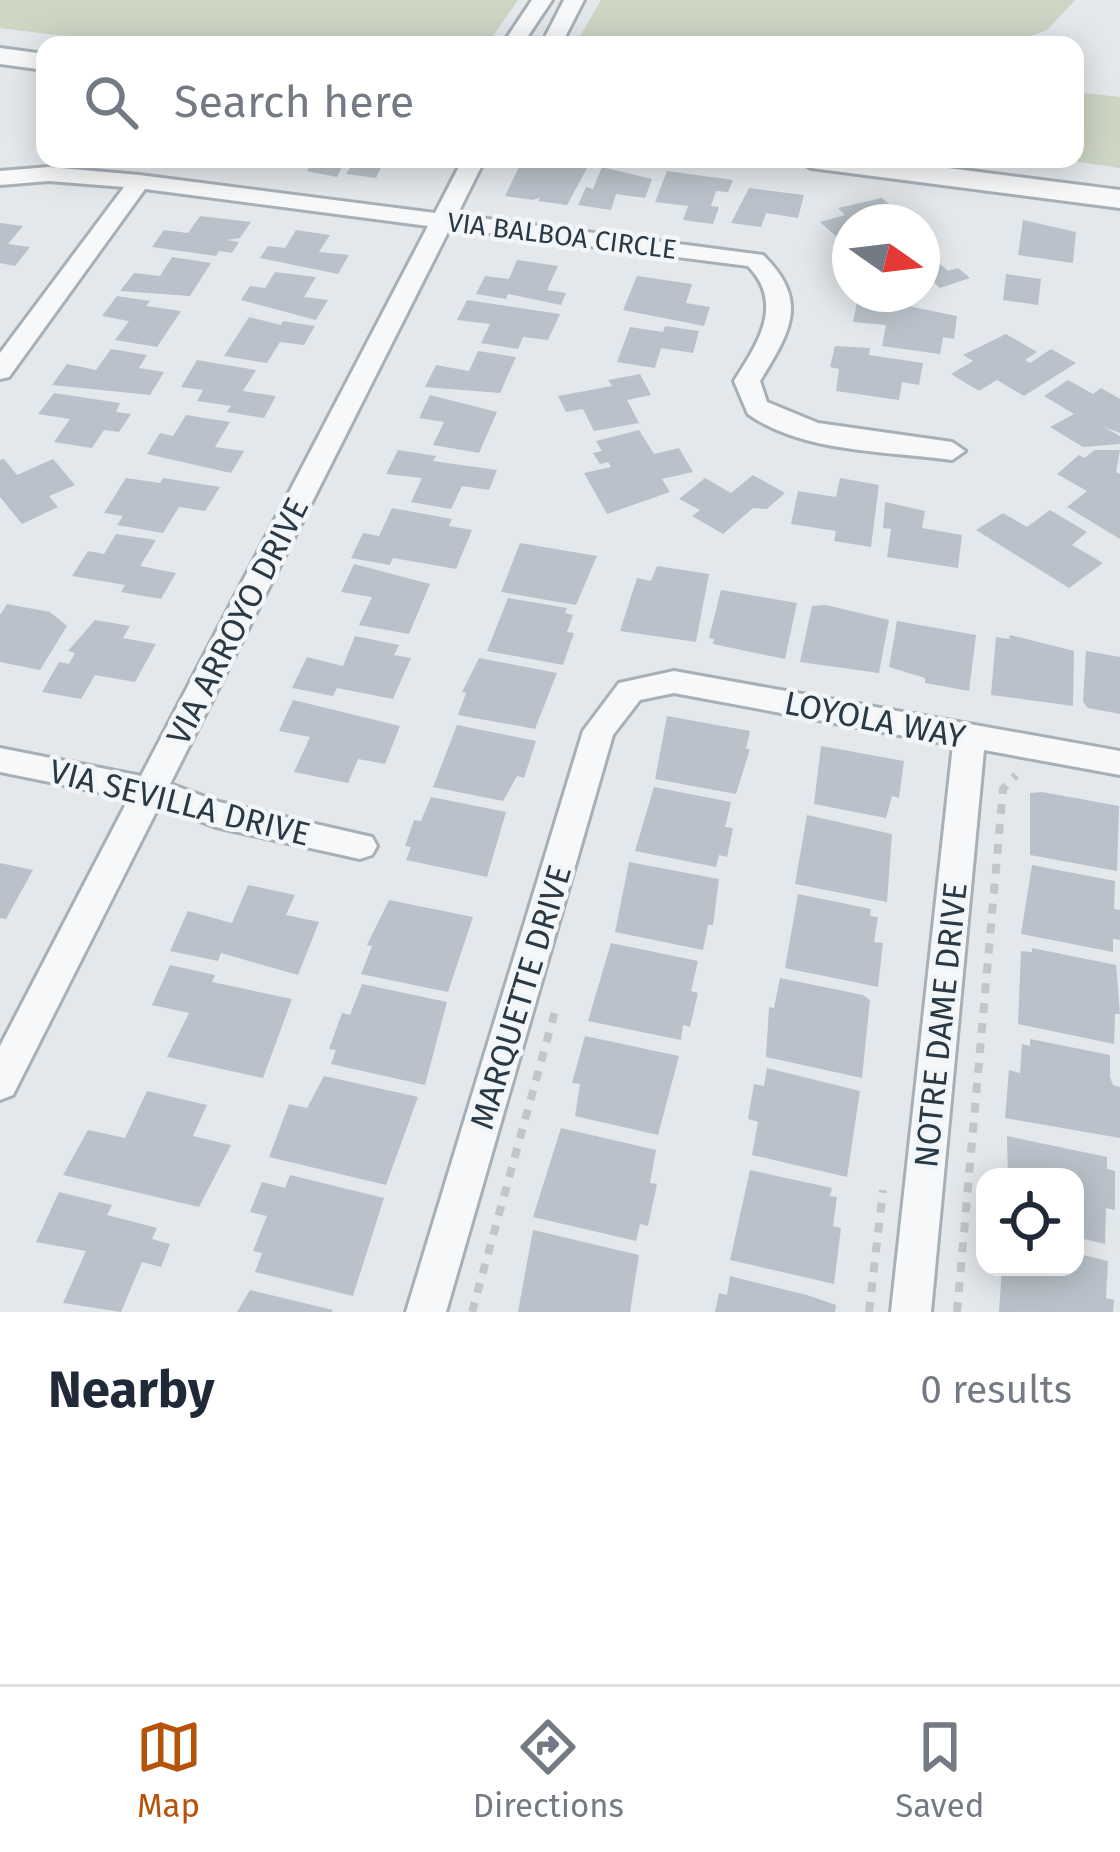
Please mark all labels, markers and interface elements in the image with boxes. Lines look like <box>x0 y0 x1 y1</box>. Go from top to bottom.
search box <box>36 36 1084 168</box>
icon: search <box>78 69 144 135</box>
text: Search here <box>174 75 414 129</box>
north arrow <box>832 204 940 312</box>
street label: VIA BALBOA CIRCLE <box>446 206 678 266</box>
street label: VIA ARROYO DRIVE <box>158 491 317 752</box>
street label: LOYOLA WAY <box>781 683 969 757</box>
street label: VIA SEVILLA DRIVE <box>45 751 314 855</box>
street label: MARQUETTE DRIVE <box>462 860 580 1134</box>
street label: NOTRE DAME DRIVE <box>906 881 976 1170</box>
map controls <box>976 1168 1084 1276</box>
button: locate <box>976 1168 1084 1276</box>
text: Nearby <box>48 1359 214 1421</box>
text: 0 results <box>920 1367 1072 1413</box>
tab: Map <box>136 1714 202 1826</box>
tab: Directions <box>473 1714 624 1826</box>
tab: Saved <box>895 1714 984 1826</box>

